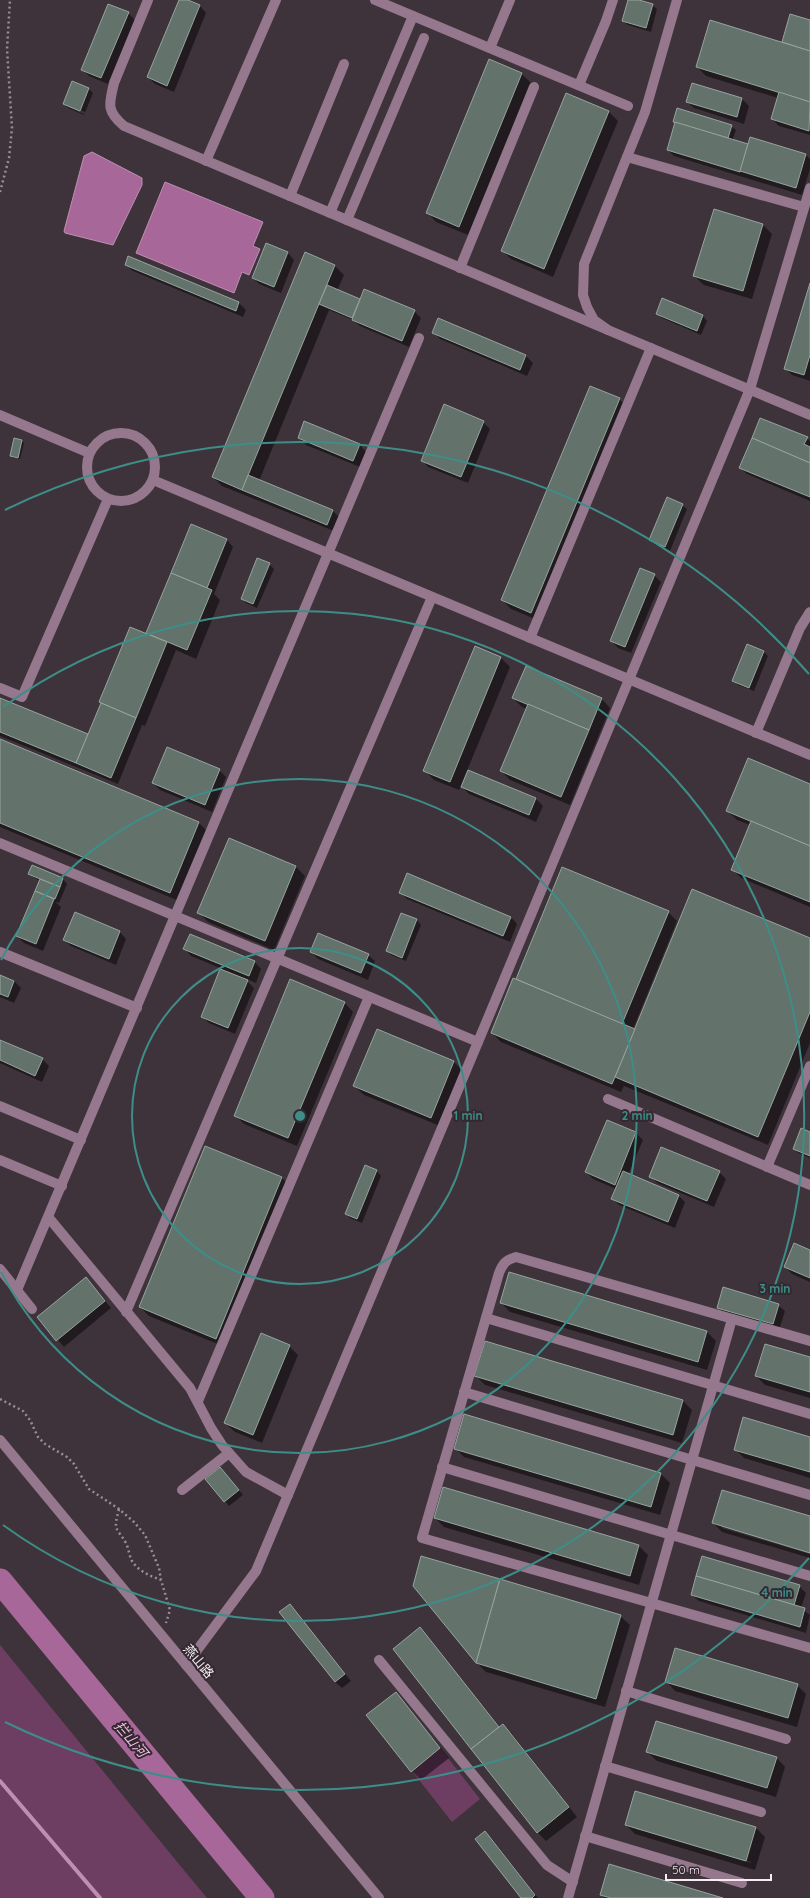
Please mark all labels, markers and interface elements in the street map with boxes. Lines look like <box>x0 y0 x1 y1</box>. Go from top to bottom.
text: 1 min <box>453 1108 483 1123</box>
text: 2 min <box>621 1108 653 1123</box>
centre of rings <box>293 1109 307 1123</box>
text: 3 min <box>760 1281 790 1296</box>
text: 4 min <box>761 1585 793 1600</box>
street label: 燕山路 <box>180 1641 218 1681</box>
water label: 拦山河 <box>111 1717 153 1763</box>
scale bar <box>666 1856 771 1882</box>
text: 50 m <box>672 1862 700 1877</box>

